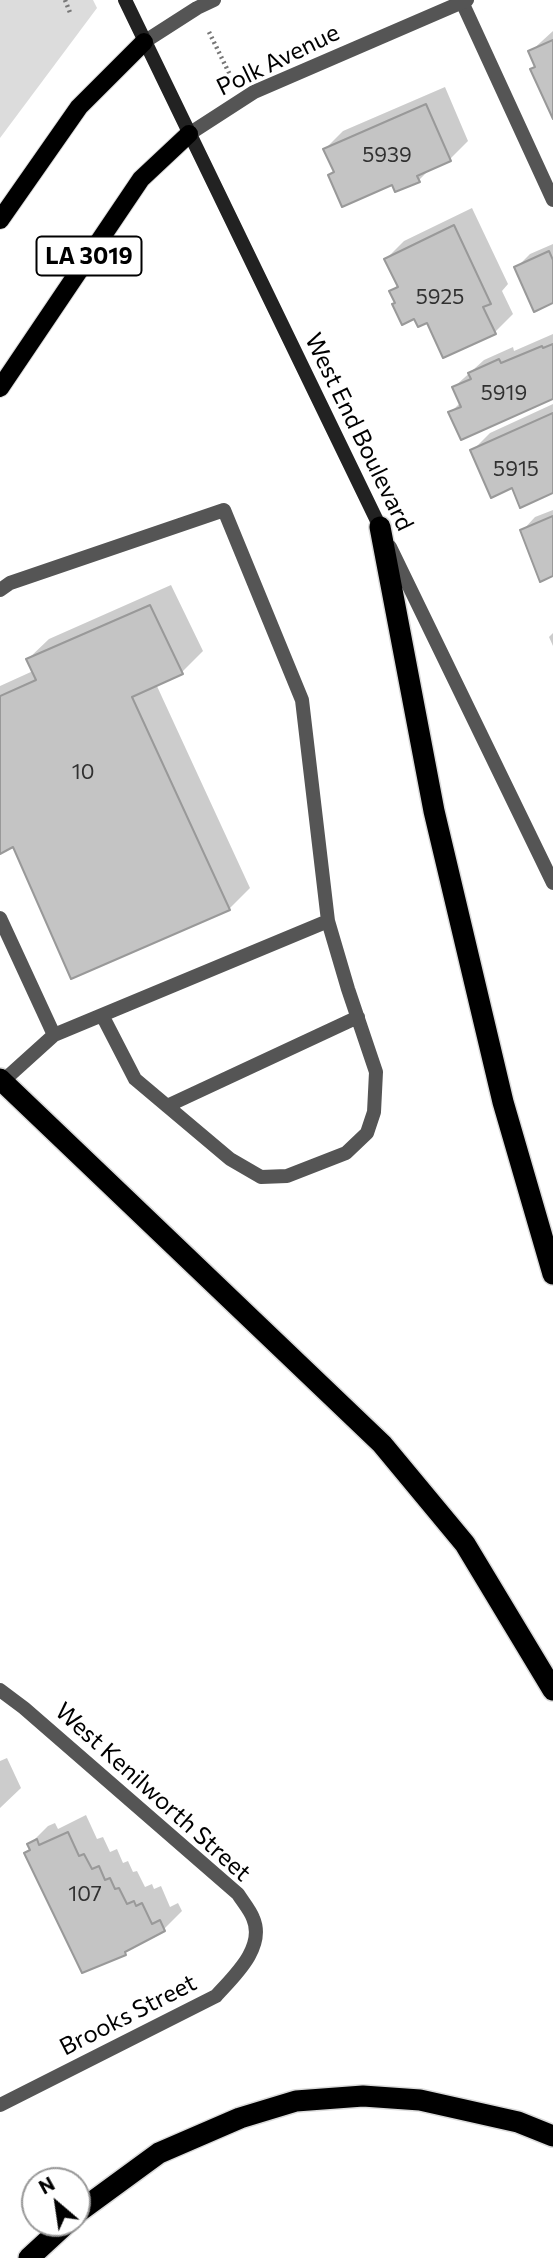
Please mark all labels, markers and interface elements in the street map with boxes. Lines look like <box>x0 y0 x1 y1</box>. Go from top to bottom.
street label: Polk Avenue <box>212 18 344 102</box>
house number: 5939 <box>362 142 412 168</box>
road number: LA 3019 <box>36 236 142 276</box>
house number: 5925 <box>416 284 464 310</box>
street label: West End Boulevard <box>299 328 419 536</box>
house number: 5919 <box>481 380 527 406</box>
house number: 5915 <box>493 456 539 482</box>
house number: 10 <box>72 759 94 785</box>
street label: West Kenilworth Street <box>49 1697 257 1887</box>
house number: 107 <box>68 1881 102 1907</box>
street label: Brooks Street <box>55 1968 201 2062</box>
north arrow <box>21 2167 91 2237</box>
text: N <box>35 2171 58 2198</box>

